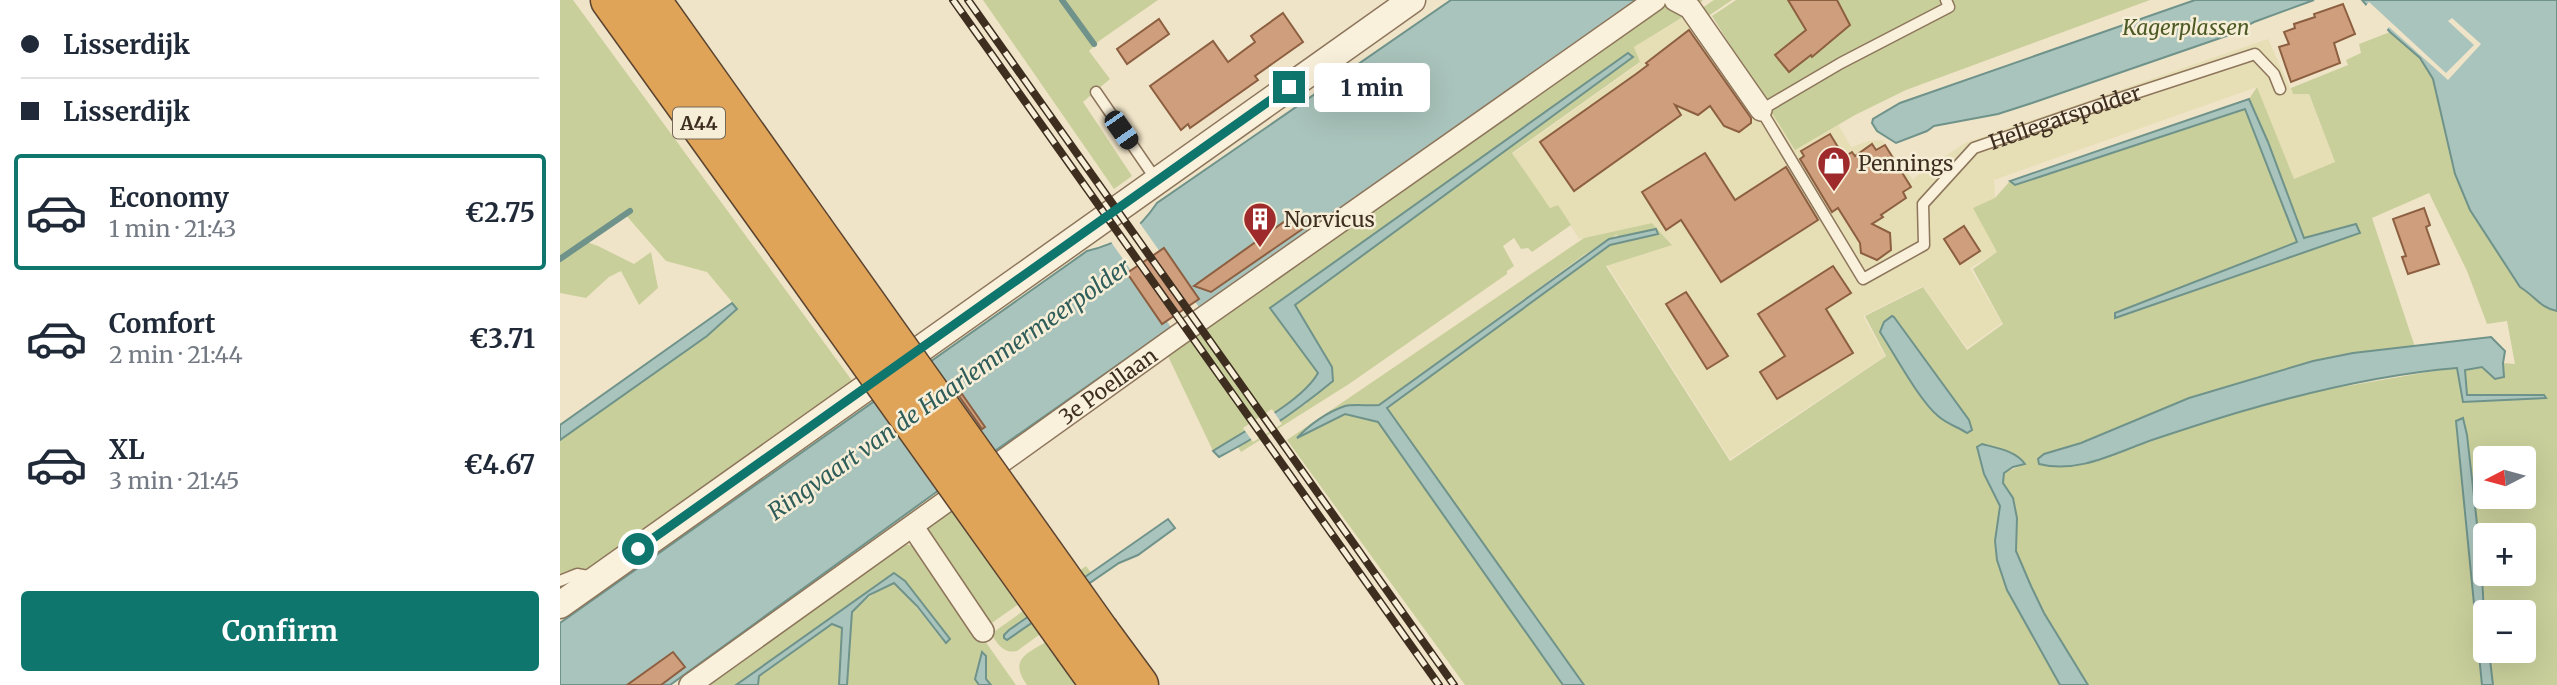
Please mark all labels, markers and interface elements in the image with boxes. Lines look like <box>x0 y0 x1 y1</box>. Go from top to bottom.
park label: Kagerplassen <box>2122 14 2249 41</box>
text: Lisserdijk <box>63 28 190 61</box>
callout: 1 min <box>1314 62 1429 112</box>
route end <box>1273 71 1305 103</box>
text: 1 min <box>1341 73 1403 102</box>
street label: Hellegatspolder <box>1985 79 2144 155</box>
text: Lisserdijk <box>63 95 190 128</box>
car <box>1101 107 1142 153</box>
road number: A44 <box>673 108 725 139</box>
shop icon: Pennings <box>1815 144 1853 193</box>
place label: Pennings <box>1858 150 1953 177</box>
icon: car <box>25 181 88 244</box>
text: Economy <box>109 181 229 214</box>
text: €2.75 <box>465 196 535 229</box>
building icon: Norvicus <box>1241 200 1279 249</box>
place label: Norvicus <box>1284 206 1375 233</box>
text: 1 min · 21:43 <box>109 214 237 243</box>
water label: Ringvaart van de Haarlemmermeerpolder <box>762 252 1136 526</box>
icon: car <box>25 307 88 370</box>
text: Comfort <box>109 307 215 340</box>
text: €3.71 <box>469 322 535 355</box>
text: 2 min · 21:44 <box>109 340 243 369</box>
street label: 3e Poellaan <box>1053 341 1162 430</box>
icon: car <box>25 433 88 496</box>
text: XL <box>109 433 145 466</box>
north arrow <box>2473 446 2536 509</box>
map controls <box>2473 446 2536 663</box>
text: €4.67 <box>463 448 535 481</box>
text: 3 min · 21:45 <box>109 466 240 495</box>
button: + <box>2473 523 2536 586</box>
route start <box>622 533 654 565</box>
button: Confirm <box>21 591 539 671</box>
button: − <box>2473 600 2536 663</box>

